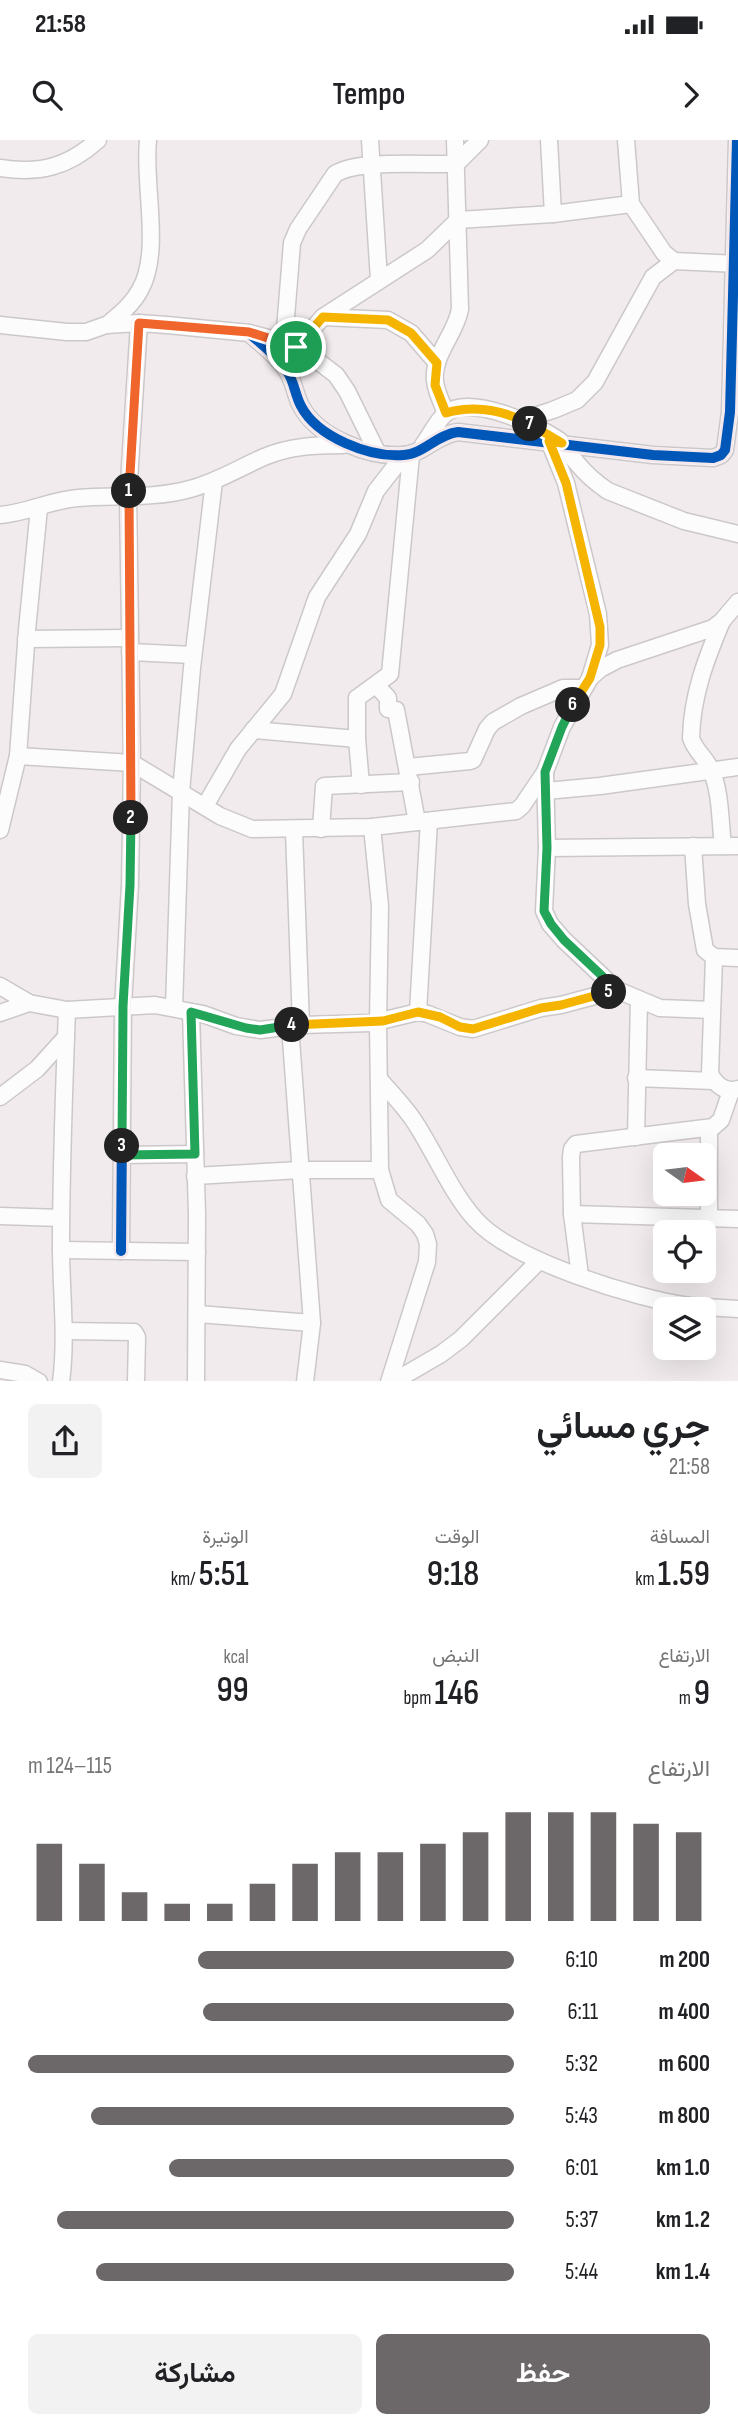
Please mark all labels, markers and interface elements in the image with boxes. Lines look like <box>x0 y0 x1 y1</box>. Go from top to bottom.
text: 21:58 <box>35 9 86 40</box>
text: Tempo <box>332 75 406 114</box>
icon: search <box>28 76 66 114</box>
icon: forward <box>672 76 710 114</box>
pin <box>266 317 326 377</box>
icon: arrive <box>277 328 315 366</box>
pin: 7 <box>512 406 548 442</box>
text: 7 <box>525 412 534 435</box>
pin: 1 <box>111 474 146 508</box>
text: 1 <box>125 479 132 502</box>
pin: 6 <box>556 688 590 722</box>
text: 6 <box>568 693 577 716</box>
pin: 2 <box>114 800 148 836</box>
text: 2 <box>126 806 135 829</box>
pin: 5 <box>592 974 626 1010</box>
text: 5 <box>604 980 613 1003</box>
pin: 4 <box>274 1008 310 1043</box>
text: 4 <box>287 1013 296 1036</box>
pin: 3 <box>104 1128 140 1164</box>
text: 3 <box>117 1134 126 1157</box>
north arrow <box>653 1143 716 1206</box>
map controls <box>653 1143 716 1360</box>
button: locate <box>653 1220 716 1283</box>
button: layers <box>653 1297 716 1360</box>
button: share <box>28 1404 102 1478</box>
text: جري مسائي <box>536 1404 710 1449</box>
text: 21:58 <box>669 1453 710 1481</box>
text: الوتيرة <box>202 1526 249 1549</box>
text: الوقت <box>435 1526 479 1549</box>
text: المسافة <box>650 1526 710 1549</box>
text: 5:51 <box>199 1553 249 1596</box>
text: 9:18 <box>427 1553 479 1596</box>
text: 1.59 <box>658 1553 710 1596</box>
text: /km <box>171 1568 199 1591</box>
text: km <box>635 1568 658 1591</box>
text: النبض <box>432 1645 479 1668</box>
text: الارتفاع <box>658 1645 710 1668</box>
text: kcal <box>224 1646 249 1669</box>
text: 99 <box>216 1669 249 1712</box>
text: 146 <box>434 1672 479 1715</box>
text: 9 <box>694 1672 710 1715</box>
text: bpm <box>403 1687 434 1710</box>
text: m <box>679 1687 694 1710</box>
text: 115–124 m <box>28 1752 112 1780</box>
text: الارتفاع <box>648 1755 710 1783</box>
text: 6:10 <box>565 1946 598 1974</box>
text: 200 m <box>659 1946 710 1974</box>
text: 6:11 <box>567 1998 598 2026</box>
text: 400 m <box>659 1998 710 2026</box>
text: 5:32 <box>565 2050 598 2078</box>
text: 600 m <box>658 2050 710 2078</box>
text: 5:43 <box>565 2102 598 2130</box>
text: 800 m <box>658 2102 710 2130</box>
text: 6:01 <box>565 2154 598 2182</box>
text: 1.0 km <box>656 2154 710 2182</box>
text: 5:37 <box>566 2206 598 2234</box>
text: 1.2 km <box>656 2206 710 2234</box>
text: 5:44 <box>565 2258 598 2286</box>
text: 1.4 km <box>656 2258 710 2286</box>
button: مشاركة <box>28 2334 362 2414</box>
button: حفظ <box>376 2334 710 2414</box>

